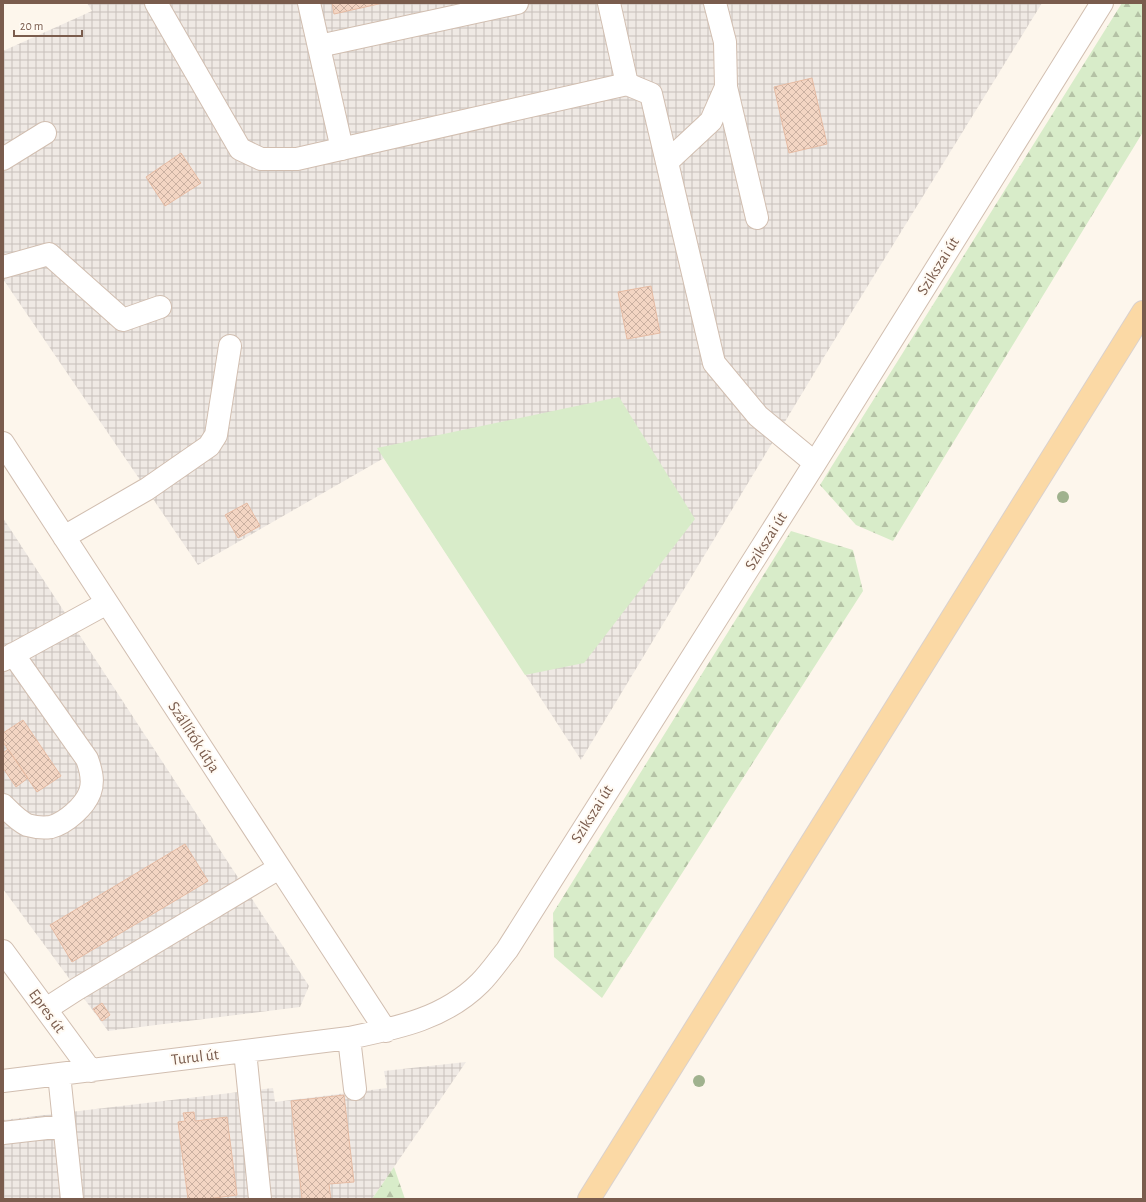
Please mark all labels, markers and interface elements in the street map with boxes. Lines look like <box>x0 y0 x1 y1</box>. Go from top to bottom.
scale bar <box>14 12 82 38</box>
text: 20 m <box>20 20 43 32</box>
street label: Szikszai út <box>914 234 962 298</box>
street label: Szikszai út <box>742 509 790 573</box>
street label: Szállítók útja <box>164 699 223 776</box>
street label: Szikszai út <box>568 782 616 846</box>
street label: Epres út <box>26 986 68 1036</box>
street label: Turul út <box>170 1046 220 1068</box>

